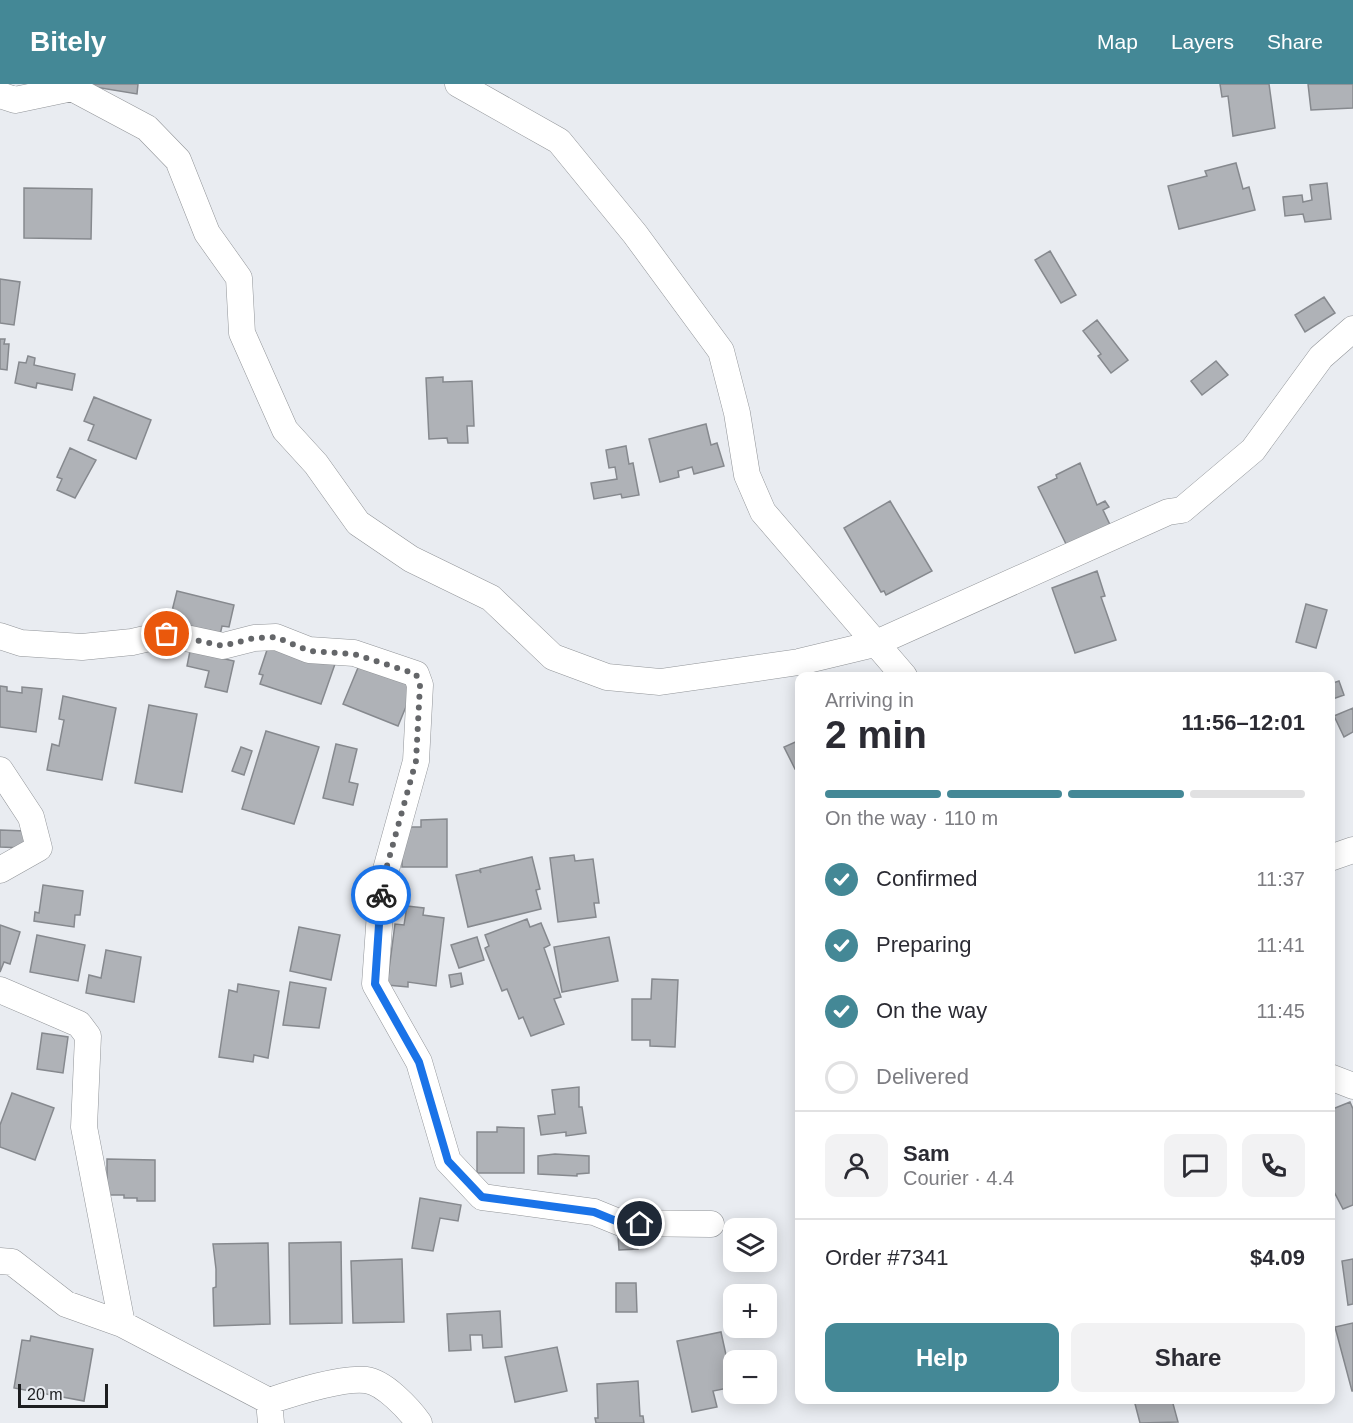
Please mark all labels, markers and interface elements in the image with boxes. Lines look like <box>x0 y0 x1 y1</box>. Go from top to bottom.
text: Bitely <box>30 26 106 57</box>
text: Map <box>1097 30 1138 53</box>
text: Layers <box>1171 30 1234 53</box>
text: Share <box>1267 30 1323 53</box>
pin <box>141 608 192 659</box>
icon: bag <box>150 617 183 650</box>
text: Arriving in <box>825 689 914 711</box>
text: 11:56–12:01 <box>1181 710 1305 735</box>
text: 2 min <box>825 713 927 756</box>
text: On the way · 110 m <box>825 807 998 829</box>
icon: check <box>825 863 858 896</box>
courier <box>351 865 411 925</box>
text: Confirmed <box>876 866 977 891</box>
text: 11:37 <box>1256 868 1305 890</box>
icon: bike <box>365 879 398 912</box>
icon: check <box>825 929 858 962</box>
text: Preparing <box>876 932 971 957</box>
text: 11:41 <box>1256 934 1305 956</box>
icon: check <box>825 995 858 1028</box>
text: On the way <box>876 998 987 1023</box>
text: 11:45 <box>1256 1000 1305 1022</box>
text: Delivered <box>876 1064 969 1089</box>
button: person <box>825 1134 888 1197</box>
button: chat <box>1164 1134 1227 1197</box>
button: phone <box>1242 1134 1305 1197</box>
text: Sam <box>903 1141 949 1166</box>
text: Courier · 4.4 <box>903 1167 1014 1189</box>
pin <box>614 1198 665 1249</box>
icon: home <box>623 1207 656 1240</box>
map controls <box>723 1218 777 1404</box>
button: layers <box>723 1218 777 1272</box>
text: Order #7341 <box>825 1245 949 1270</box>
text: $4.09 <box>1250 1245 1305 1270</box>
button: + <box>723 1284 777 1338</box>
button: Help <box>825 1323 1059 1392</box>
button: Share <box>1071 1323 1305 1392</box>
button: − <box>723 1350 777 1404</box>
scale bar <box>18 1381 108 1408</box>
text: 20 m <box>27 1386 63 1403</box>

